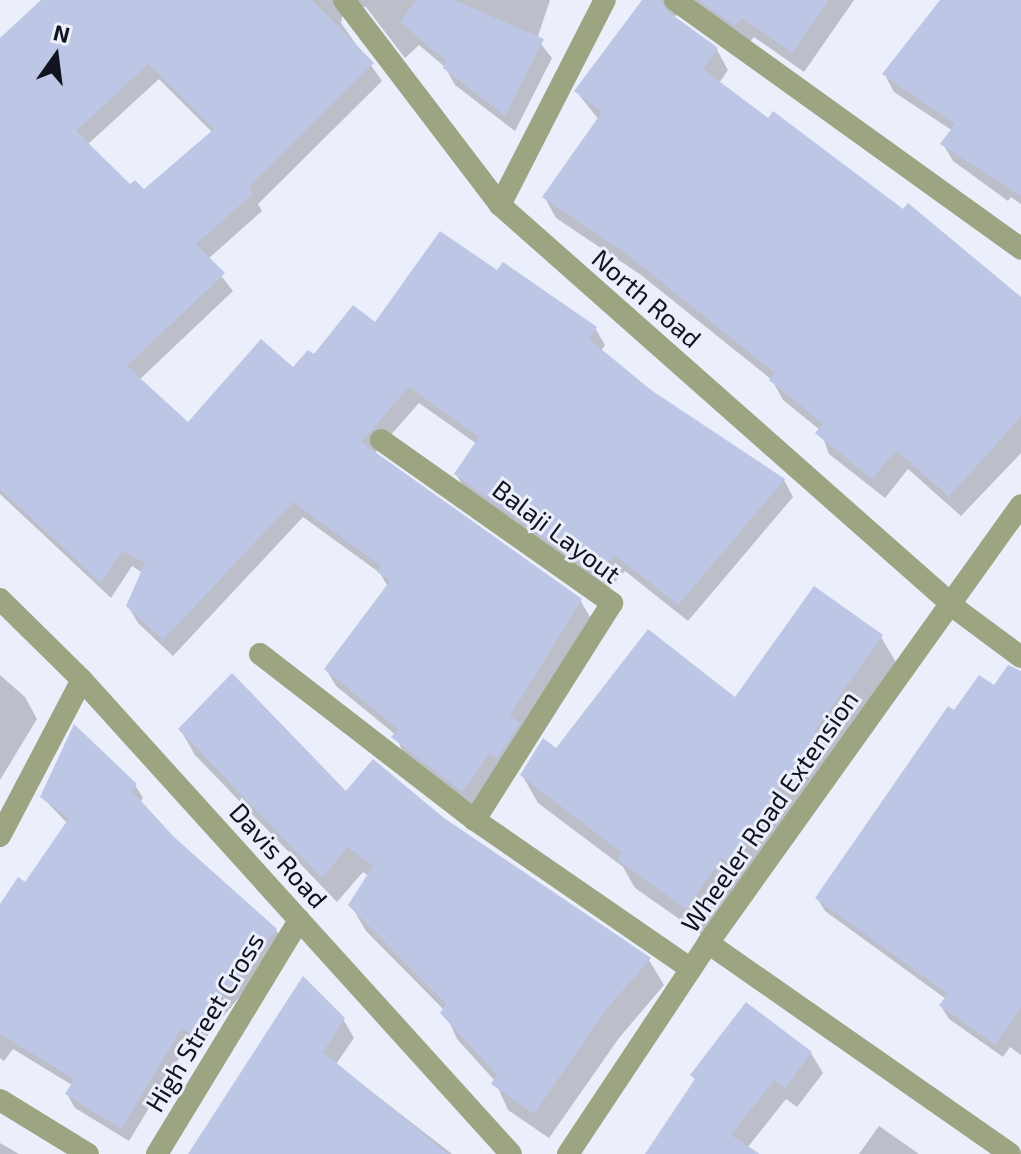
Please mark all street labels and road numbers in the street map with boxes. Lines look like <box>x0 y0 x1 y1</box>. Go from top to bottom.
street label: North Road <box>586 242 708 354</box>
street label: Balaji Layout <box>487 473 627 589</box>
street label: Wheeler Road Extension <box>674 684 864 938</box>
street label: Davis Road <box>224 796 334 914</box>
street label: High Street Cross <box>138 927 270 1117</box>

